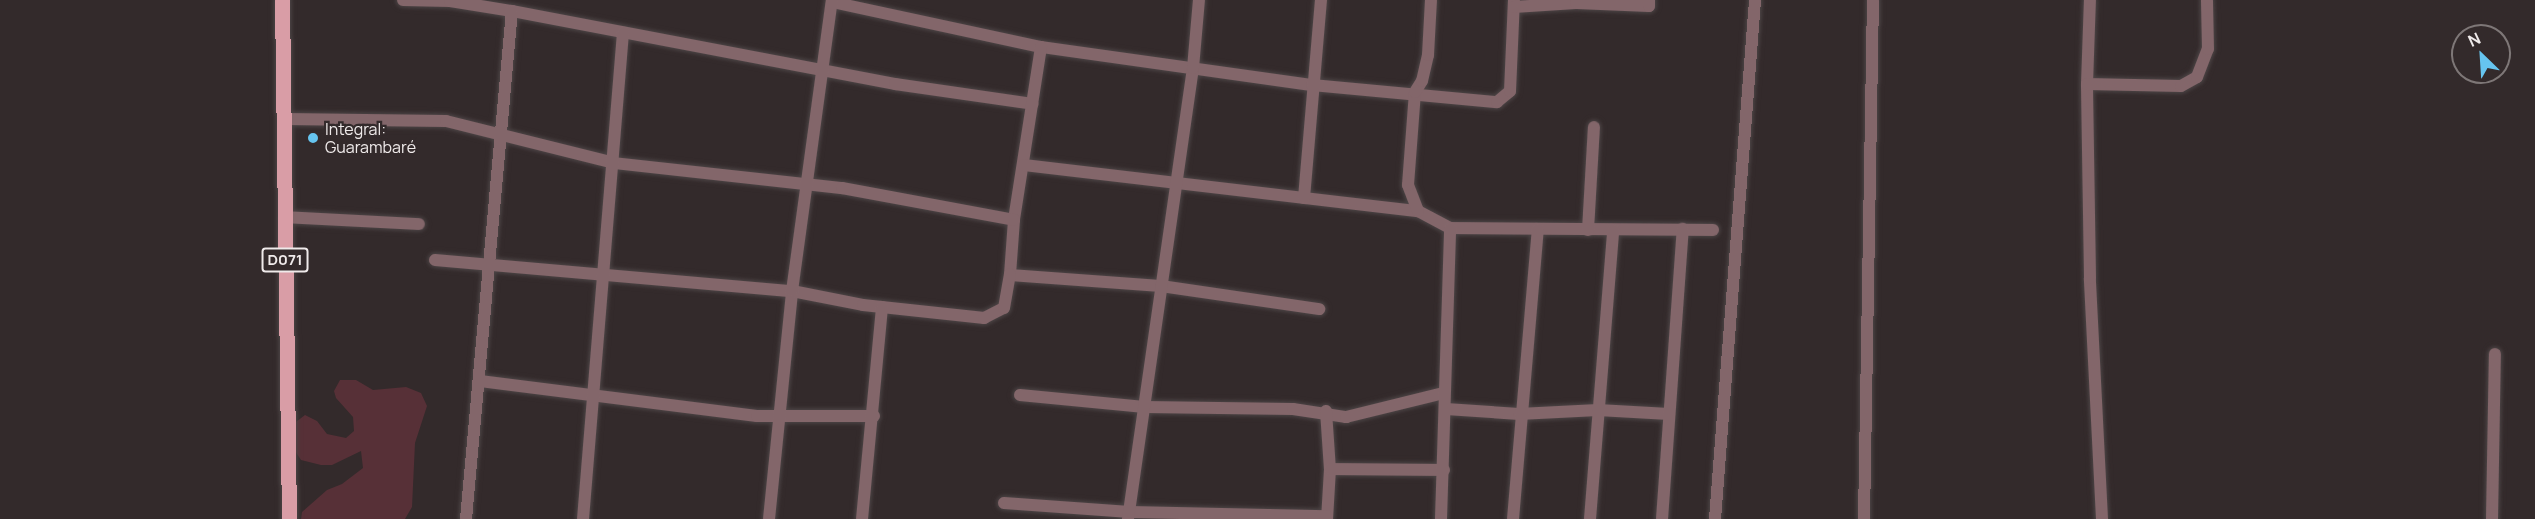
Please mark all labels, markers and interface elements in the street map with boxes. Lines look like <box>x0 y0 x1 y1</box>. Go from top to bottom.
north arrow <box>2451 24 2511 84</box>
text: N <box>2464 27 2484 52</box>
place label: Integral: Guarambaré <box>325 119 416 157</box>
marker: Integral: Guarambaré <box>306 131 320 145</box>
road number: D071 <box>261 248 309 272</box>

